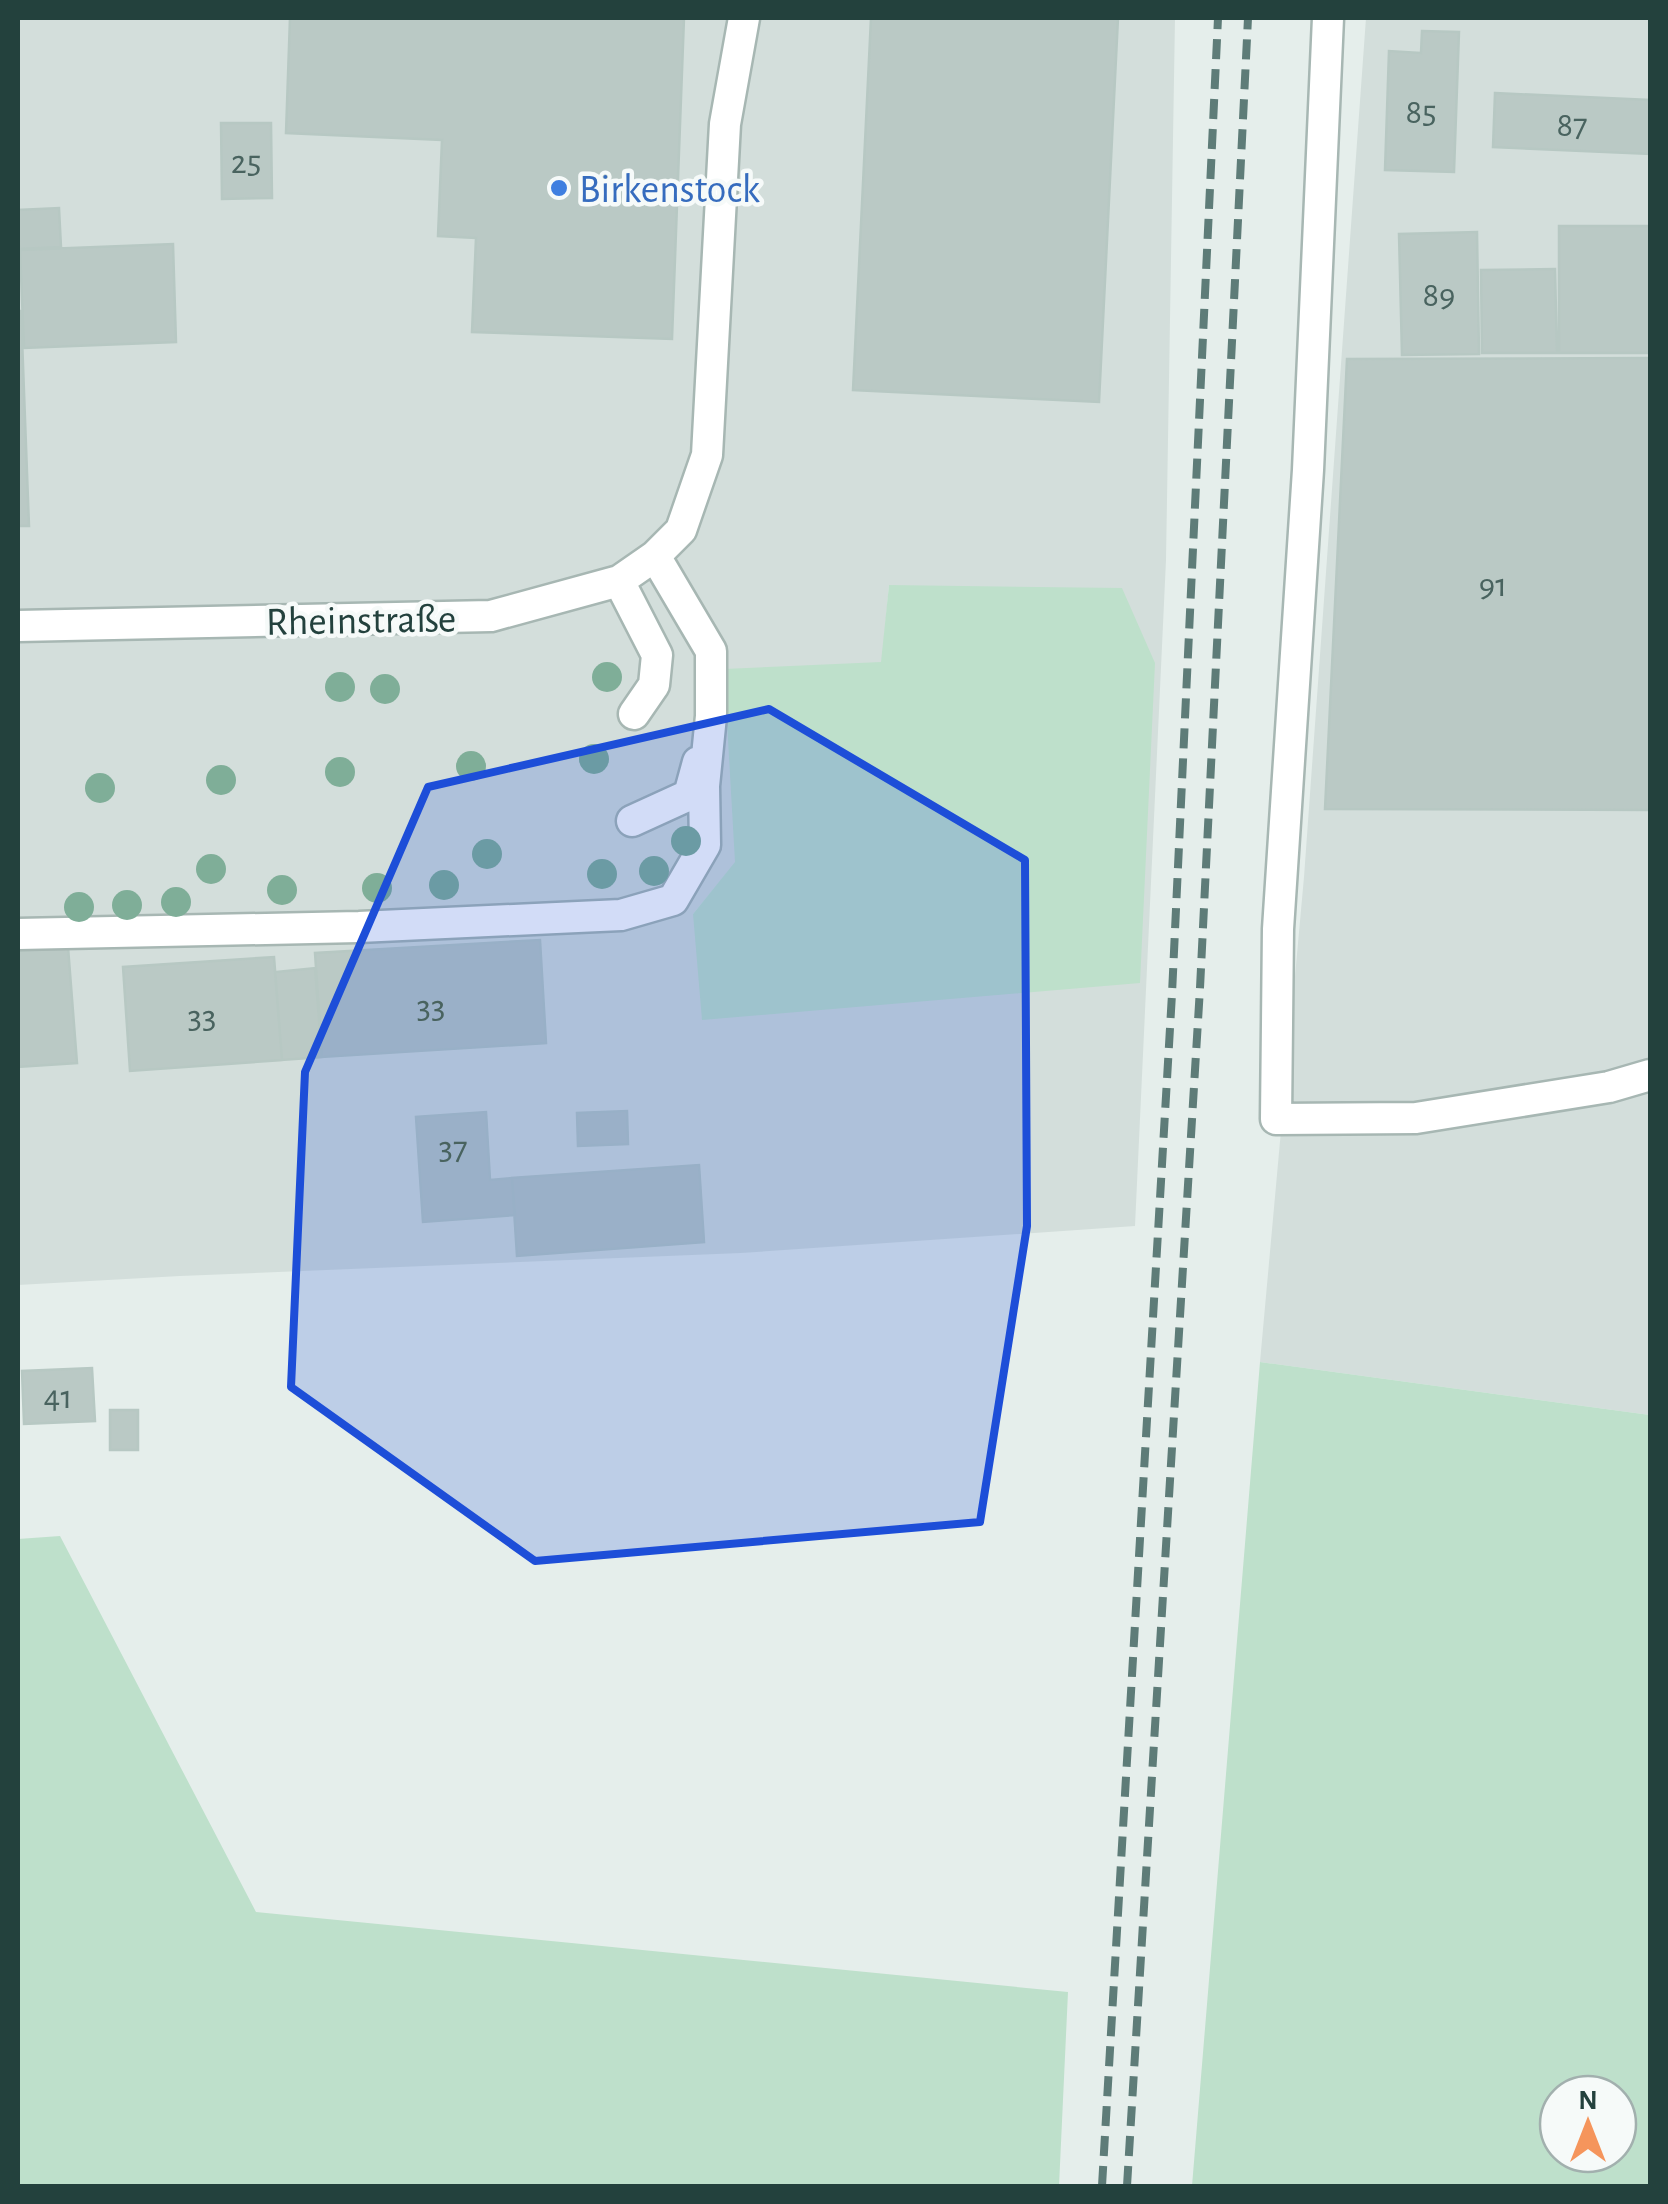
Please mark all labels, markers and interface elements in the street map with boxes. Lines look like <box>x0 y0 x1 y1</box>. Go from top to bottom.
house number: 85 <box>1405 95 1437 130</box>
house number: 87 <box>1556 108 1588 143</box>
house number: 25 <box>231 145 261 180</box>
place label: Birkenstock <box>579 170 760 210</box>
marker: Birkenstock <box>548 177 570 199</box>
house number: 89 <box>1422 278 1456 313</box>
house number: 91 <box>1479 568 1507 603</box>
street label: Rheinstraße <box>265 599 457 643</box>
house number: 33 <box>417 990 445 1025</box>
house number: 33 <box>188 1000 216 1035</box>
house number: 37 <box>438 1131 468 1166</box>
house number: 41 <box>44 1380 72 1415</box>
north arrow <box>1538 2074 1638 2174</box>
text: N <box>1578 2087 1598 2115</box>

